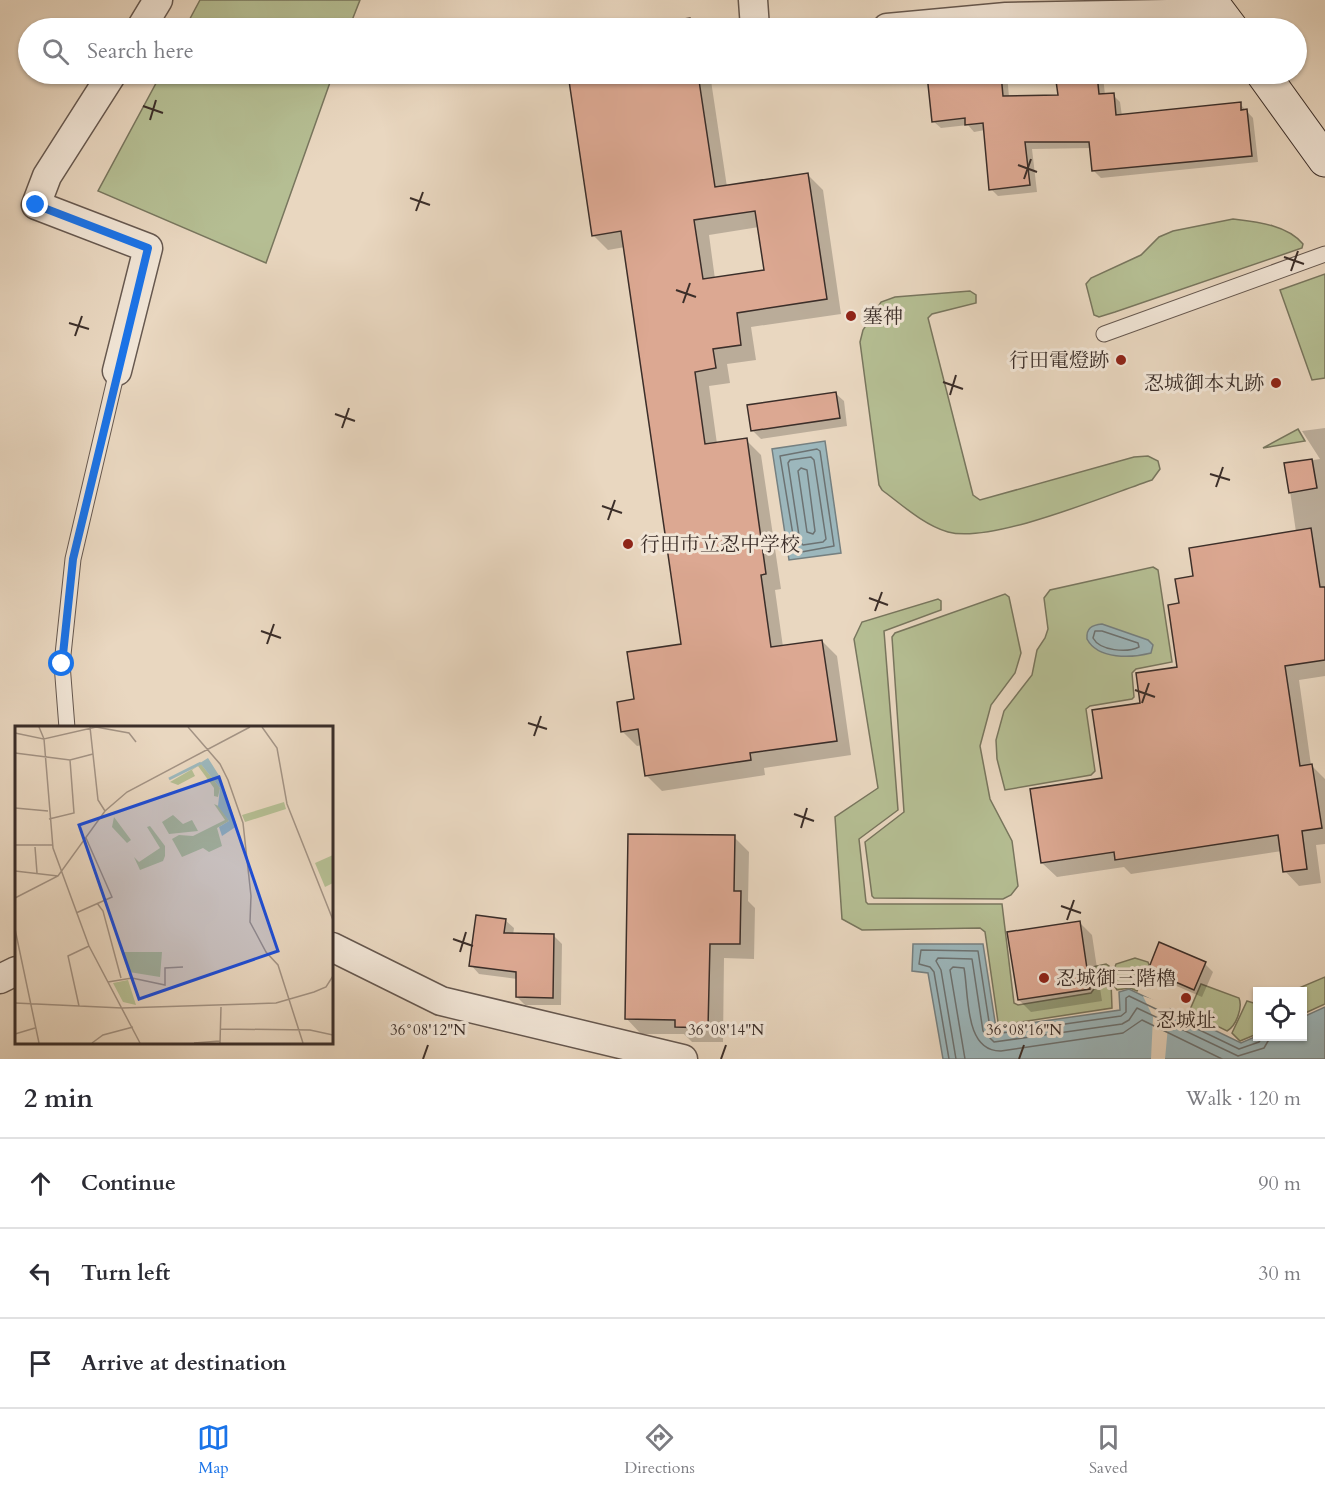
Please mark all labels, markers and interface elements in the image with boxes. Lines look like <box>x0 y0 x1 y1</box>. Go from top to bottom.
search box <box>18 18 1307 84</box>
icon: search <box>39 35 72 68</box>
text: Search here <box>87 36 194 66</box>
route end <box>22 191 48 217</box>
place label: 塞神 <box>863 303 903 330</box>
marker: 塞神 <box>844 309 858 323</box>
place label: 行田電燈跡 <box>1009 347 1109 374</box>
marker: 行田電燈跡 <box>1114 353 1128 367</box>
place label: 忍城御本丸跡 <box>1144 370 1264 397</box>
marker: 忍城御本丸跡 <box>1269 376 1283 390</box>
place label: 行田市立忍中学校 <box>640 531 800 558</box>
marker: 行田市立忍中学校 <box>621 537 635 551</box>
route start <box>48 650 74 676</box>
inset map <box>15 726 333 1044</box>
place label: 忍城御三階櫓 <box>1056 965 1176 992</box>
marker: 忍城御三階櫓 <box>1037 971 1051 985</box>
map controls <box>1253 987 1307 1041</box>
button: locate <box>1253 987 1307 1041</box>
marker: 忍城址 <box>1179 991 1193 1005</box>
place label: 忍城址 <box>1156 1007 1216 1034</box>
text: 36°08'12"N <box>390 1020 466 1040</box>
text: 36°08'14"N <box>688 1020 764 1040</box>
text: 36°08'16"N <box>986 1020 1062 1040</box>
text: 2 min <box>24 1081 93 1116</box>
text: Walk · 120 m <box>1186 1085 1301 1112</box>
icon: ahead <box>24 1167 57 1200</box>
text: Continue <box>81 1168 176 1198</box>
text: 90 m <box>1258 1170 1301 1197</box>
icon: left <box>24 1257 57 1290</box>
text: Turn left <box>81 1258 170 1288</box>
text: 30 m <box>1258 1260 1301 1287</box>
icon: arrive <box>24 1347 57 1380</box>
text: Arrive at destination <box>81 1348 286 1378</box>
tab: Map <box>197 1421 230 1479</box>
tab: Directions <box>624 1421 695 1479</box>
tab: Saved <box>1089 1421 1128 1479</box>

